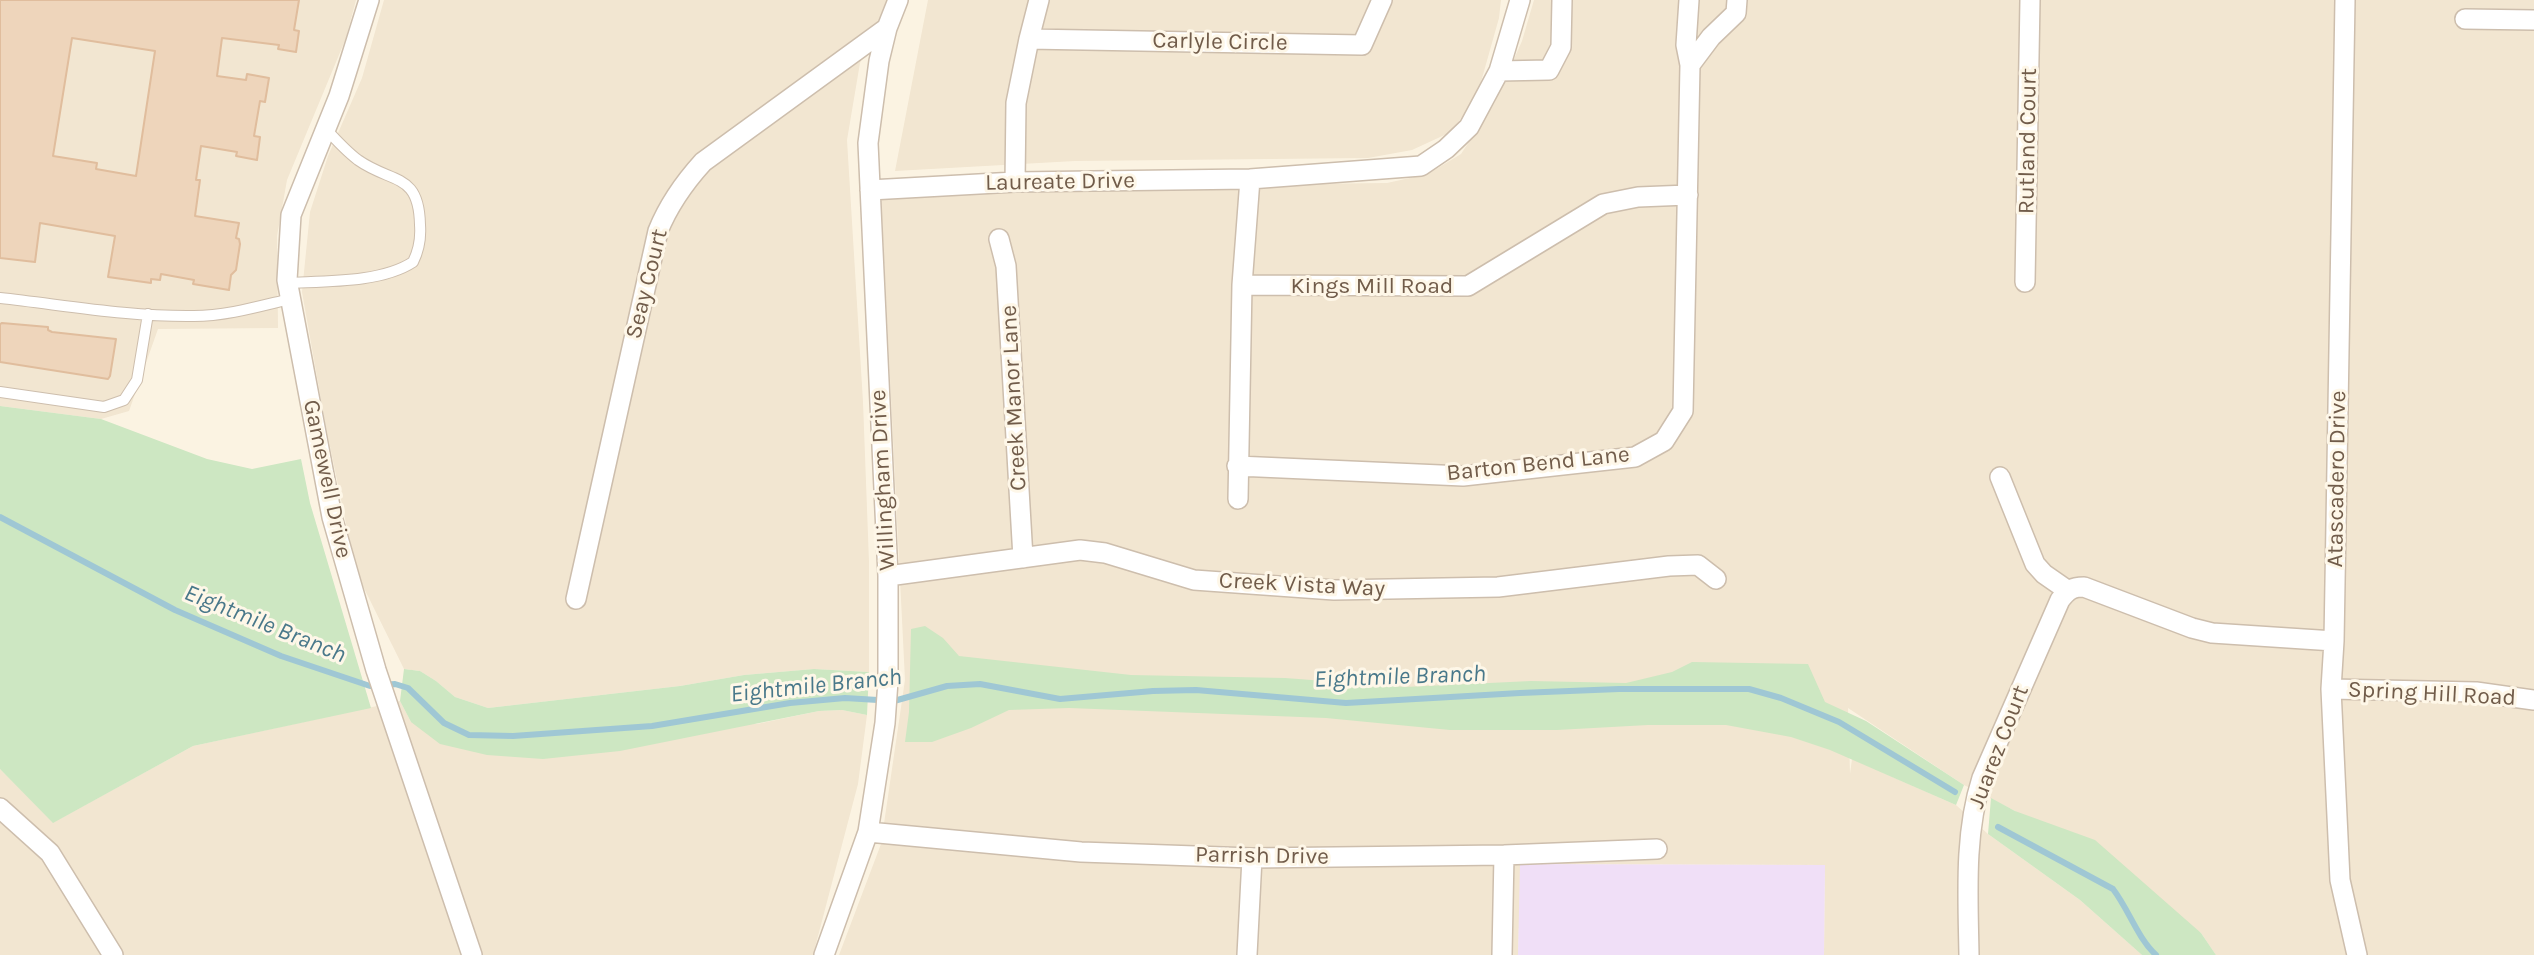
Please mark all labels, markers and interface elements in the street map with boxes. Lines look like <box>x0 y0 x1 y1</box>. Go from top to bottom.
street label: Carlyle Circle <box>1152 27 1288 57</box>
street label: Rutland Court <box>2013 68 2043 214</box>
street label: Laureate Drive <box>985 167 1135 197</box>
street label: Seay Court <box>620 226 674 342</box>
street label: Kings Mill Road <box>1291 272 1453 300</box>
street label: Creek Manor Lane <box>995 304 1033 492</box>
street label: Willingham Drive <box>864 389 902 571</box>
street label: Atascadero Drive <box>2322 390 2352 568</box>
street label: Gamewell Drive <box>297 397 357 561</box>
street label: Barton Bend Lane <box>1445 441 1631 487</box>
street label: Creek Vista Way <box>1218 567 1386 603</box>
water label: Eightmile Branch <box>180 578 350 670</box>
water label: Eightmile Branch <box>1314 660 1486 694</box>
water label: Eightmile Branch <box>729 663 903 709</box>
street label: Spring Hill Road <box>2347 676 2517 712</box>
street label: Juarez Court <box>1963 681 2035 813</box>
street label: Parrish Drive <box>1195 841 1329 871</box>

